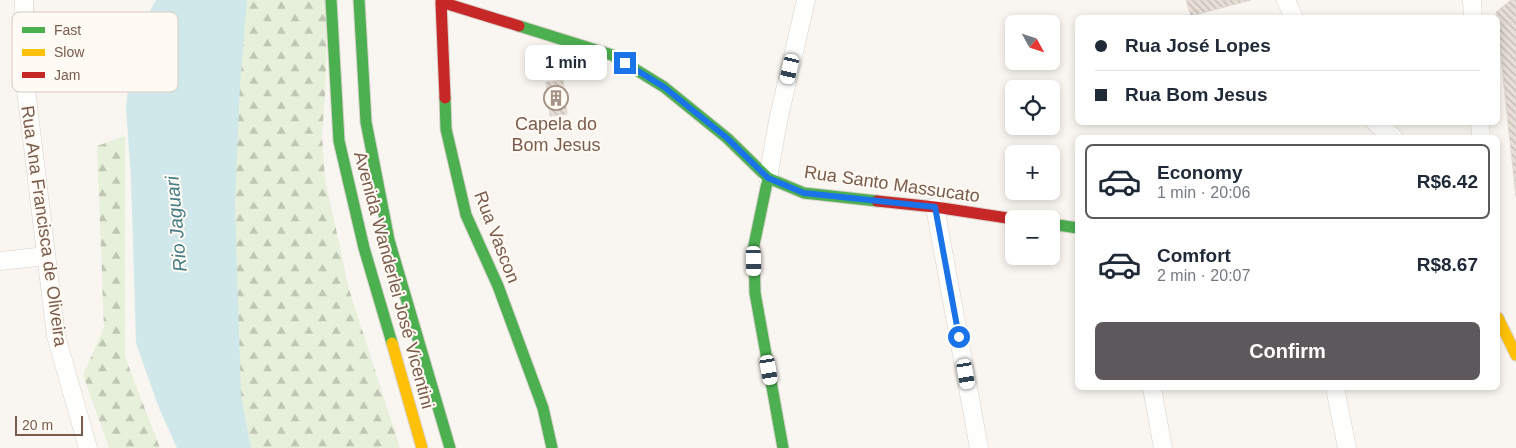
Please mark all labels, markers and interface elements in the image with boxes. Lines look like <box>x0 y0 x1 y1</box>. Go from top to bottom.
legend <box>12 12 178 92</box>
north arrow <box>1005 15 1060 70</box>
map controls <box>1005 15 1060 265</box>
text: Fast <box>54 22 81 38</box>
text: Rua José Lopes <box>1125 35 1271 56</box>
text: Slow <box>54 44 85 60</box>
callout: 1 min <box>525 46 608 80</box>
route end <box>614 52 636 74</box>
car <box>779 53 800 85</box>
text: 1 min <box>545 54 587 71</box>
text: Jam <box>54 67 80 83</box>
button: locate <box>1005 80 1060 135</box>
text: Rua Bom Jesus <box>1125 84 1268 105</box>
building icon: Capela do Bom Jesus <box>543 85 569 111</box>
street label: Rua Ana Francisca de Oliveira <box>17 104 71 349</box>
place label: Capela do Bom Jesus <box>511 114 601 155</box>
button: + <box>1005 145 1060 200</box>
street label: Avenida Wanderlei José Vicentini <box>350 149 438 411</box>
icon: car <box>1097 159 1142 204</box>
street label: Rua Santo Massucato <box>803 162 981 206</box>
text: Economy <box>1157 162 1243 183</box>
text: R$6.42 <box>1417 171 1478 192</box>
water label: Rio Jaguari <box>161 174 191 273</box>
text: 1 min · 20:06 <box>1157 184 1250 201</box>
street label: Rua Vascon <box>470 188 524 286</box>
button: − <box>1005 210 1060 265</box>
icon: car <box>1097 242 1142 287</box>
text: Comfort <box>1157 245 1231 266</box>
car <box>746 246 761 276</box>
text: R$8.67 <box>1417 254 1478 275</box>
text: 2 min · 20:07 <box>1157 267 1250 284</box>
button: Confirm <box>1095 322 1480 380</box>
route start <box>948 326 970 348</box>
car <box>759 354 778 386</box>
car <box>956 358 975 390</box>
scale bar <box>15 413 82 436</box>
text: 20 m <box>22 417 53 433</box>

